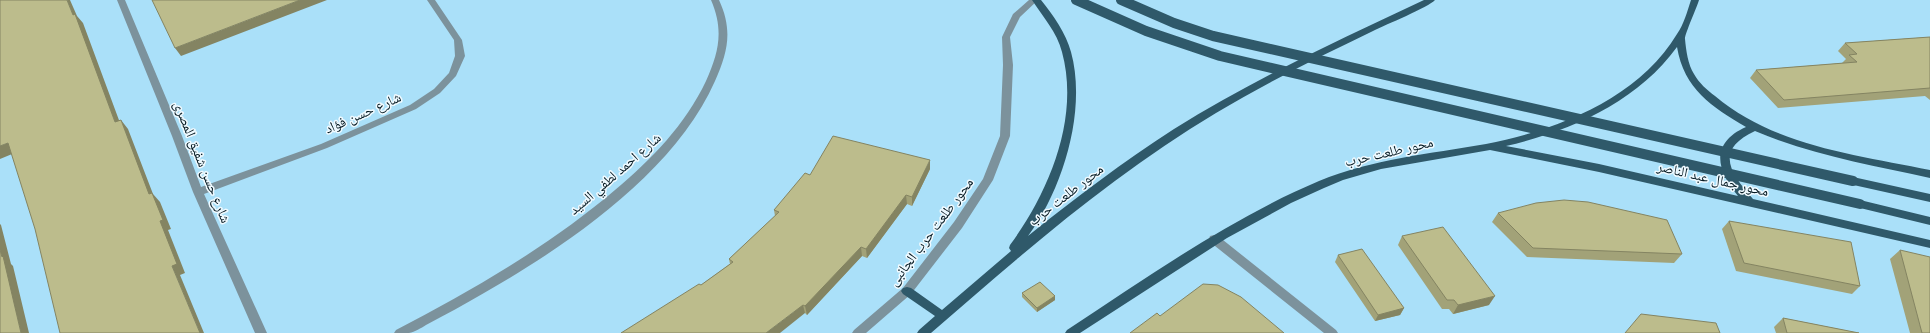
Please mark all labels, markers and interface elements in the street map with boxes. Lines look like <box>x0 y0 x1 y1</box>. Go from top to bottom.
street label: شارع حسن فؤاد <box>322 89 404 138</box>
street label: شارع حسن شفيق المصرى <box>169 99 234 226</box>
street label: شارع احمد لطفي السيد <box>565 129 666 221</box>
street label: محور طلعت حرب <box>1343 134 1435 170</box>
street label: محور جمال عبد الناصر <box>1655 158 1770 200</box>
street label: محور طلعت حرب <box>1025 160 1107 230</box>
street label: محور طلعت حرب الجانبى <box>885 175 977 289</box>

